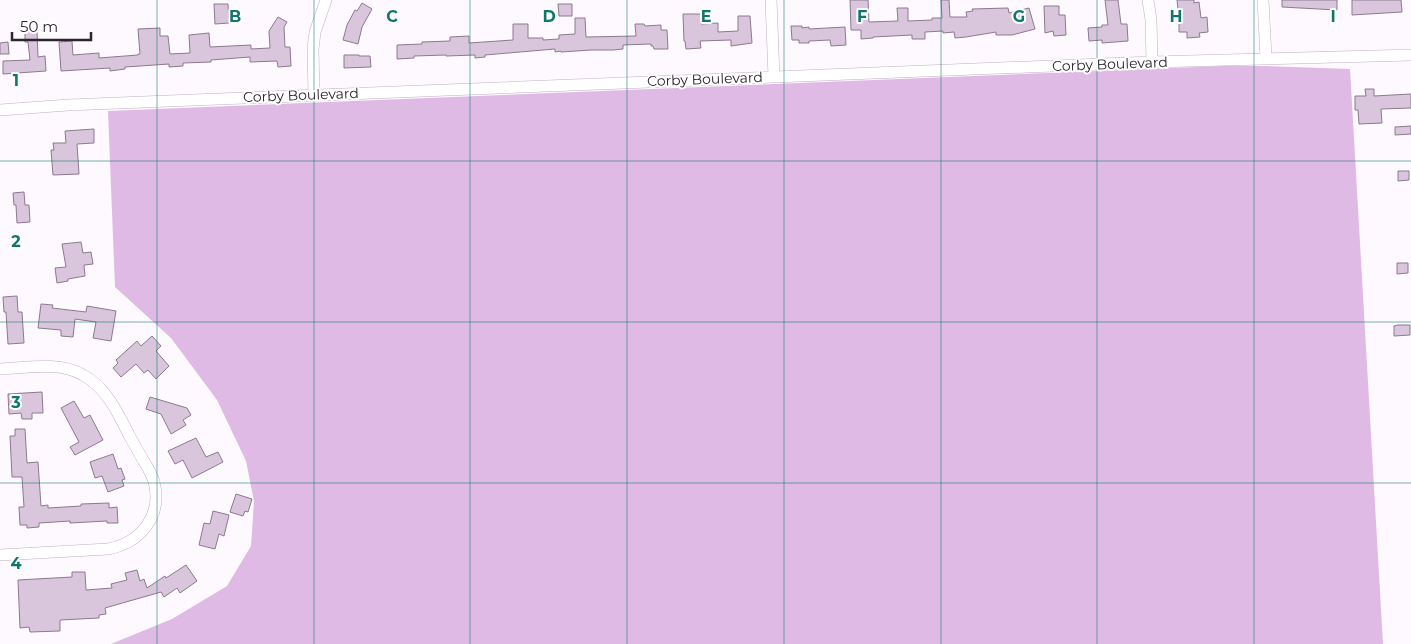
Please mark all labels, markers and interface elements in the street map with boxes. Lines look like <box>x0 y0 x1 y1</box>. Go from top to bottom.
text: B <box>229 7 241 26</box>
text: C <box>386 7 398 26</box>
text: D <box>542 7 556 26</box>
text: E <box>701 7 711 26</box>
text: F <box>857 7 867 26</box>
text: G <box>1013 7 1025 26</box>
text: H <box>1170 7 1182 26</box>
text: I <box>1330 7 1336 26</box>
scale bar <box>12 10 91 42</box>
text: 50 m <box>20 17 58 36</box>
street label: Corby Boulevard <box>1052 53 1168 75</box>
street label: Corby Boulevard <box>647 68 763 90</box>
text: 1 <box>13 71 19 90</box>
street label: Corby Boulevard <box>243 84 359 106</box>
text: 2 <box>11 232 21 251</box>
text: 3 <box>10 393 21 412</box>
text: 4 <box>10 554 22 573</box>

